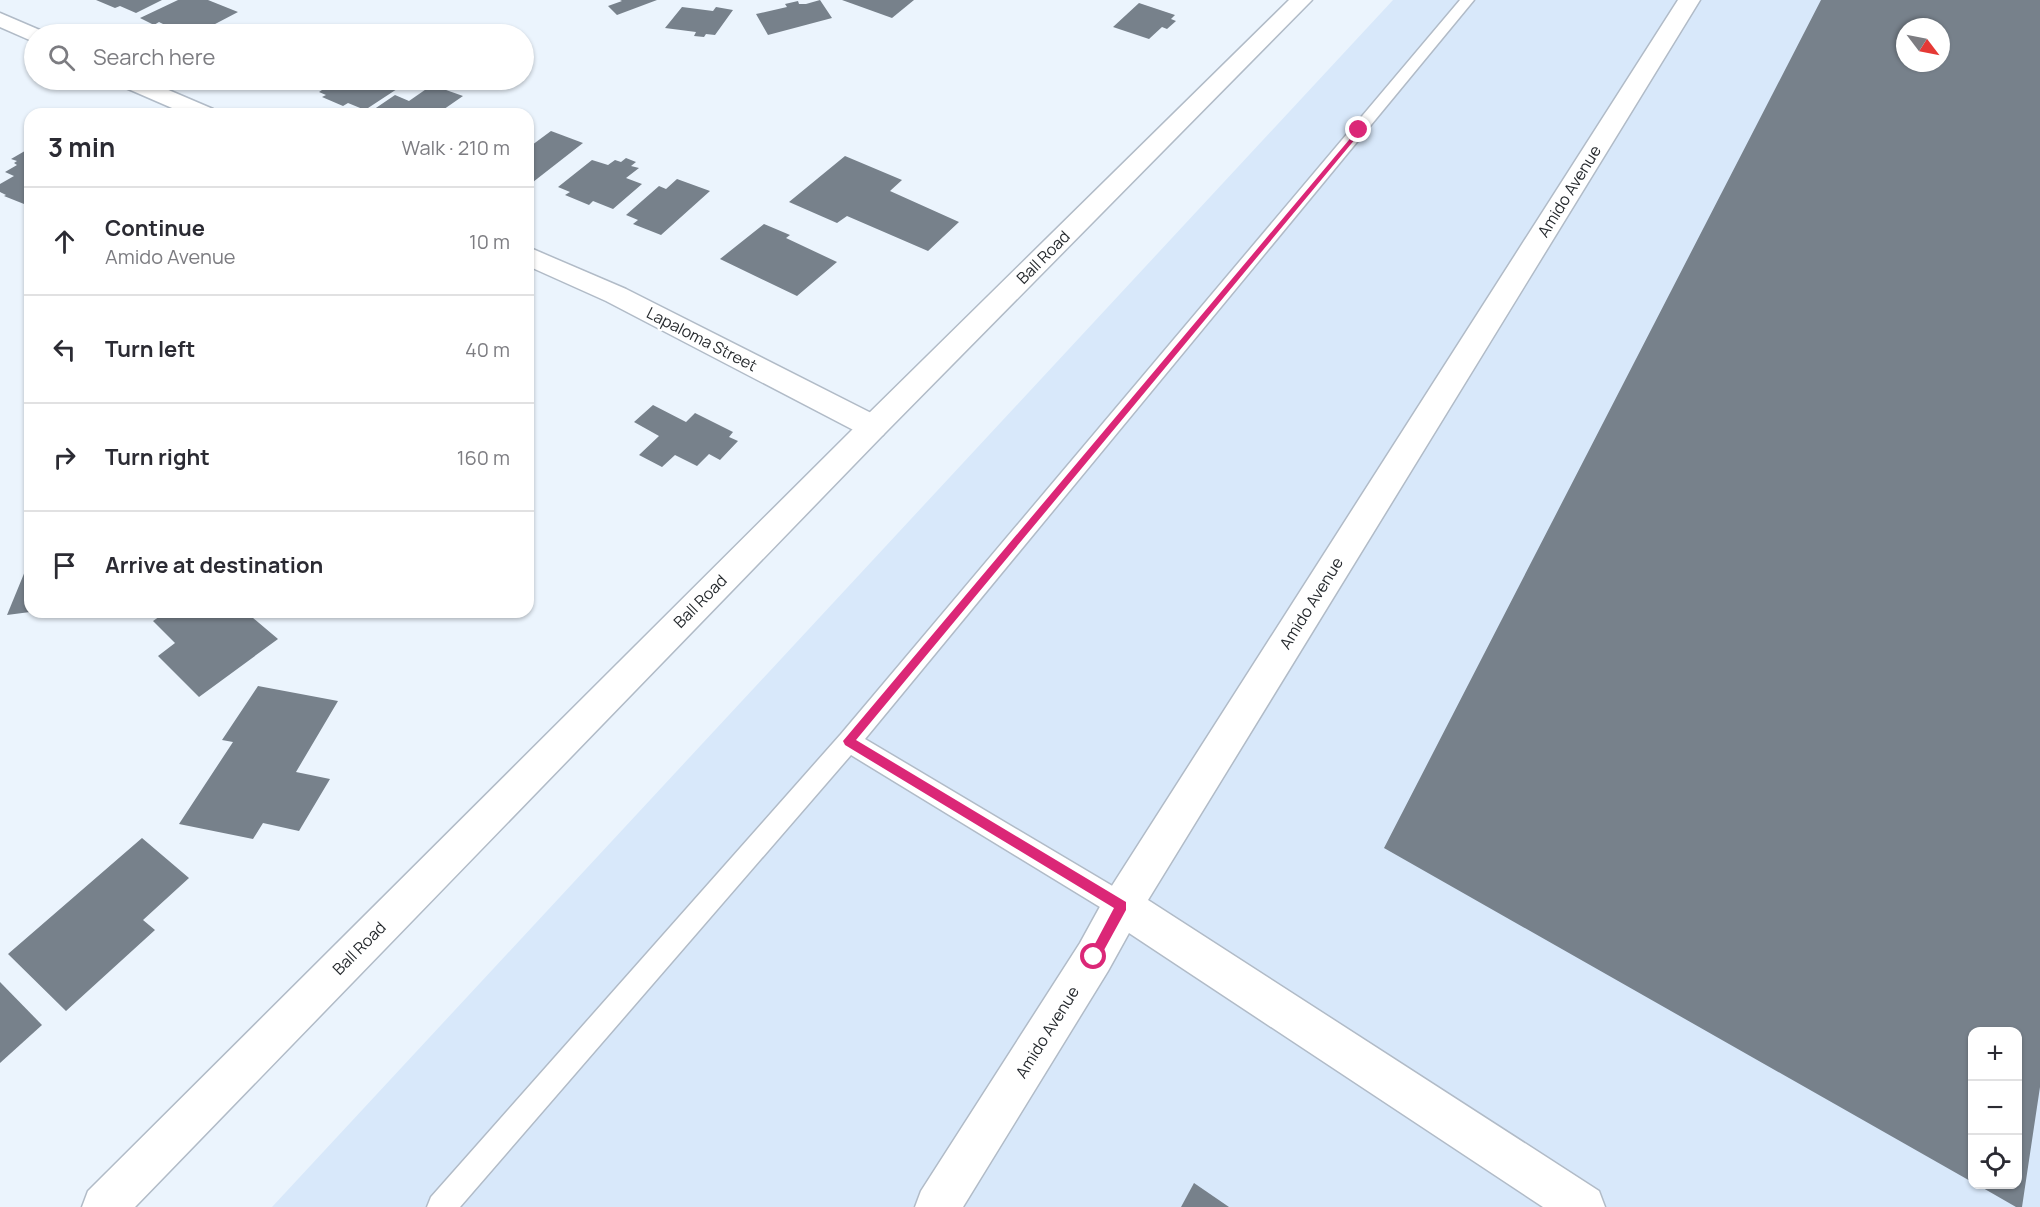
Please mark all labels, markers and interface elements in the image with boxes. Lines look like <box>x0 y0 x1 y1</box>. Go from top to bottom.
north arrow <box>1896 18 1950 72</box>
search box <box>24 24 534 90</box>
icon: search <box>45 41 78 74</box>
text: Search here <box>93 42 215 72</box>
route end <box>1345 116 1371 142</box>
text: 3 min <box>48 129 115 165</box>
text: Walk · 210 m <box>402 134 510 161</box>
street label: Amido Avenue <box>1532 141 1606 241</box>
text: Continue <box>105 213 205 243</box>
icon: ahead <box>48 225 81 258</box>
street label: Ball Road <box>1011 225 1075 289</box>
text: 10 m <box>469 228 510 255</box>
text: Amido Avenue <box>105 243 235 270</box>
street label: Lapaloma Street <box>643 302 761 376</box>
icon: left <box>48 333 81 366</box>
text: Turn left <box>105 334 195 364</box>
text: 40 m <box>465 336 510 363</box>
icon: right <box>48 441 81 474</box>
text: Turn right <box>105 442 210 472</box>
text: 160 m <box>457 444 510 471</box>
icon: arrive <box>48 549 81 582</box>
text: Arrive at destination <box>105 550 323 580</box>
street label: Amido Avenue <box>1274 553 1348 653</box>
street label: Ball Road <box>668 569 732 633</box>
street label: Ball Road <box>327 916 391 980</box>
route start <box>1080 943 1106 969</box>
street label: Amido Avenue <box>1010 982 1084 1082</box>
map controls <box>1968 1027 2022 1189</box>
button: + <box>1968 1027 2022 1081</box>
button: − <box>1968 1081 2022 1135</box>
button: locate <box>1968 1135 2022 1189</box>

